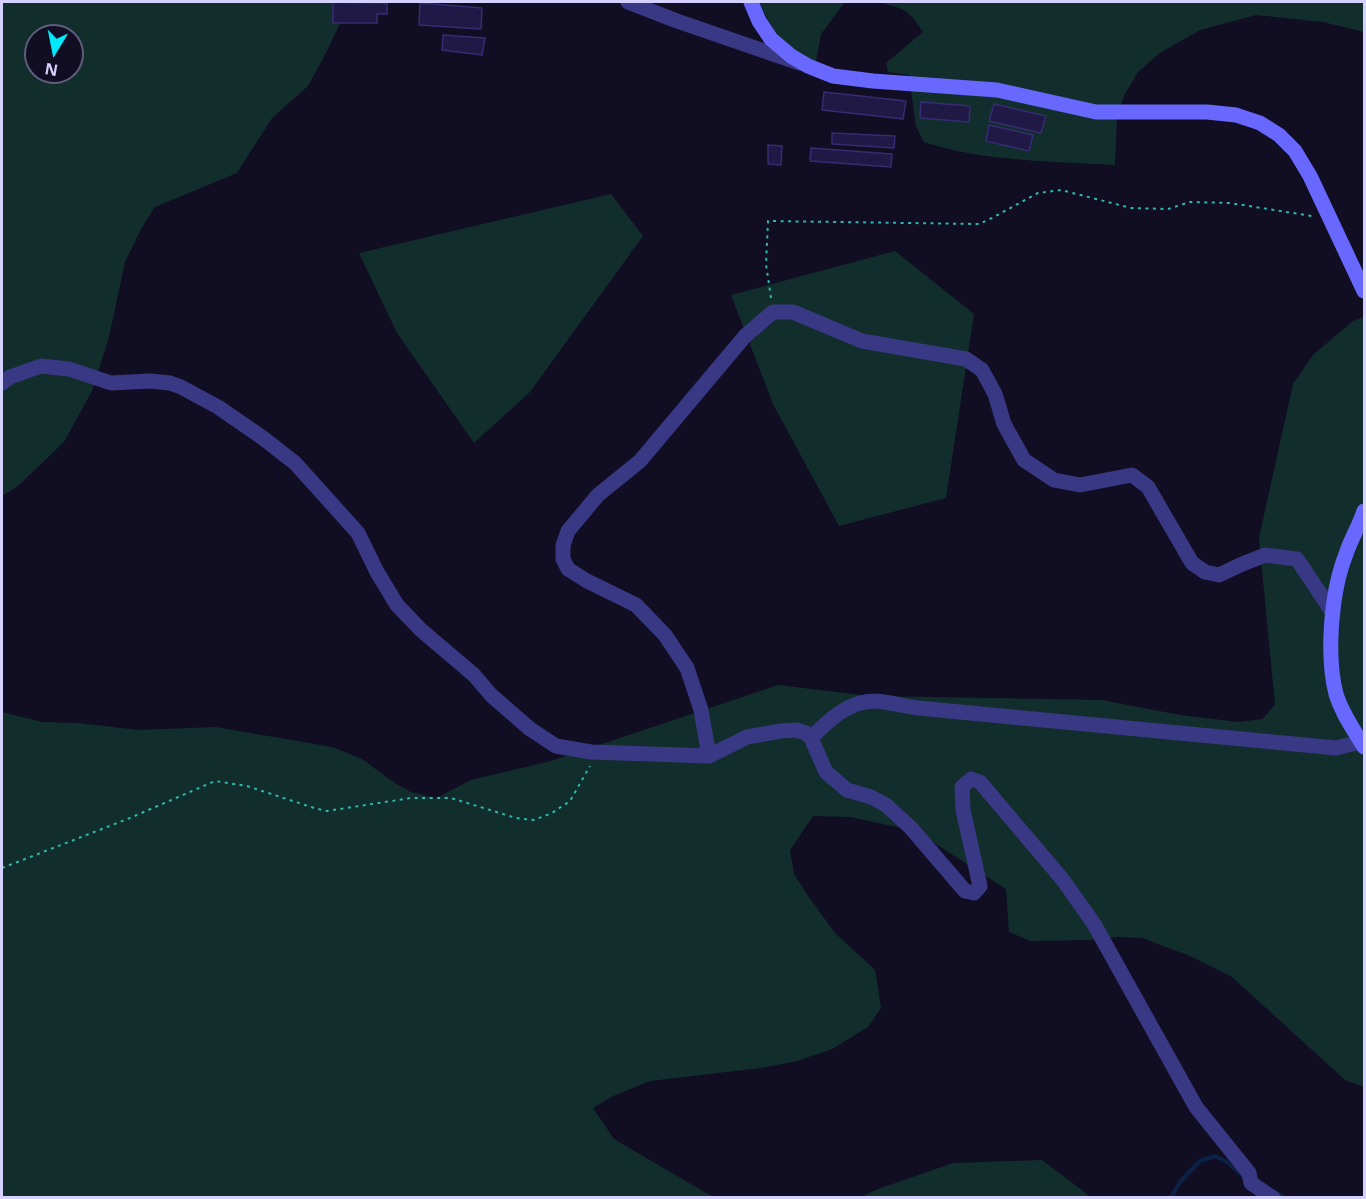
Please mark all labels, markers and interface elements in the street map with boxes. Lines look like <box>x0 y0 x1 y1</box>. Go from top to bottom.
north arrow <box>24 24 84 84</box>
text: N <box>43 58 60 82</box>

